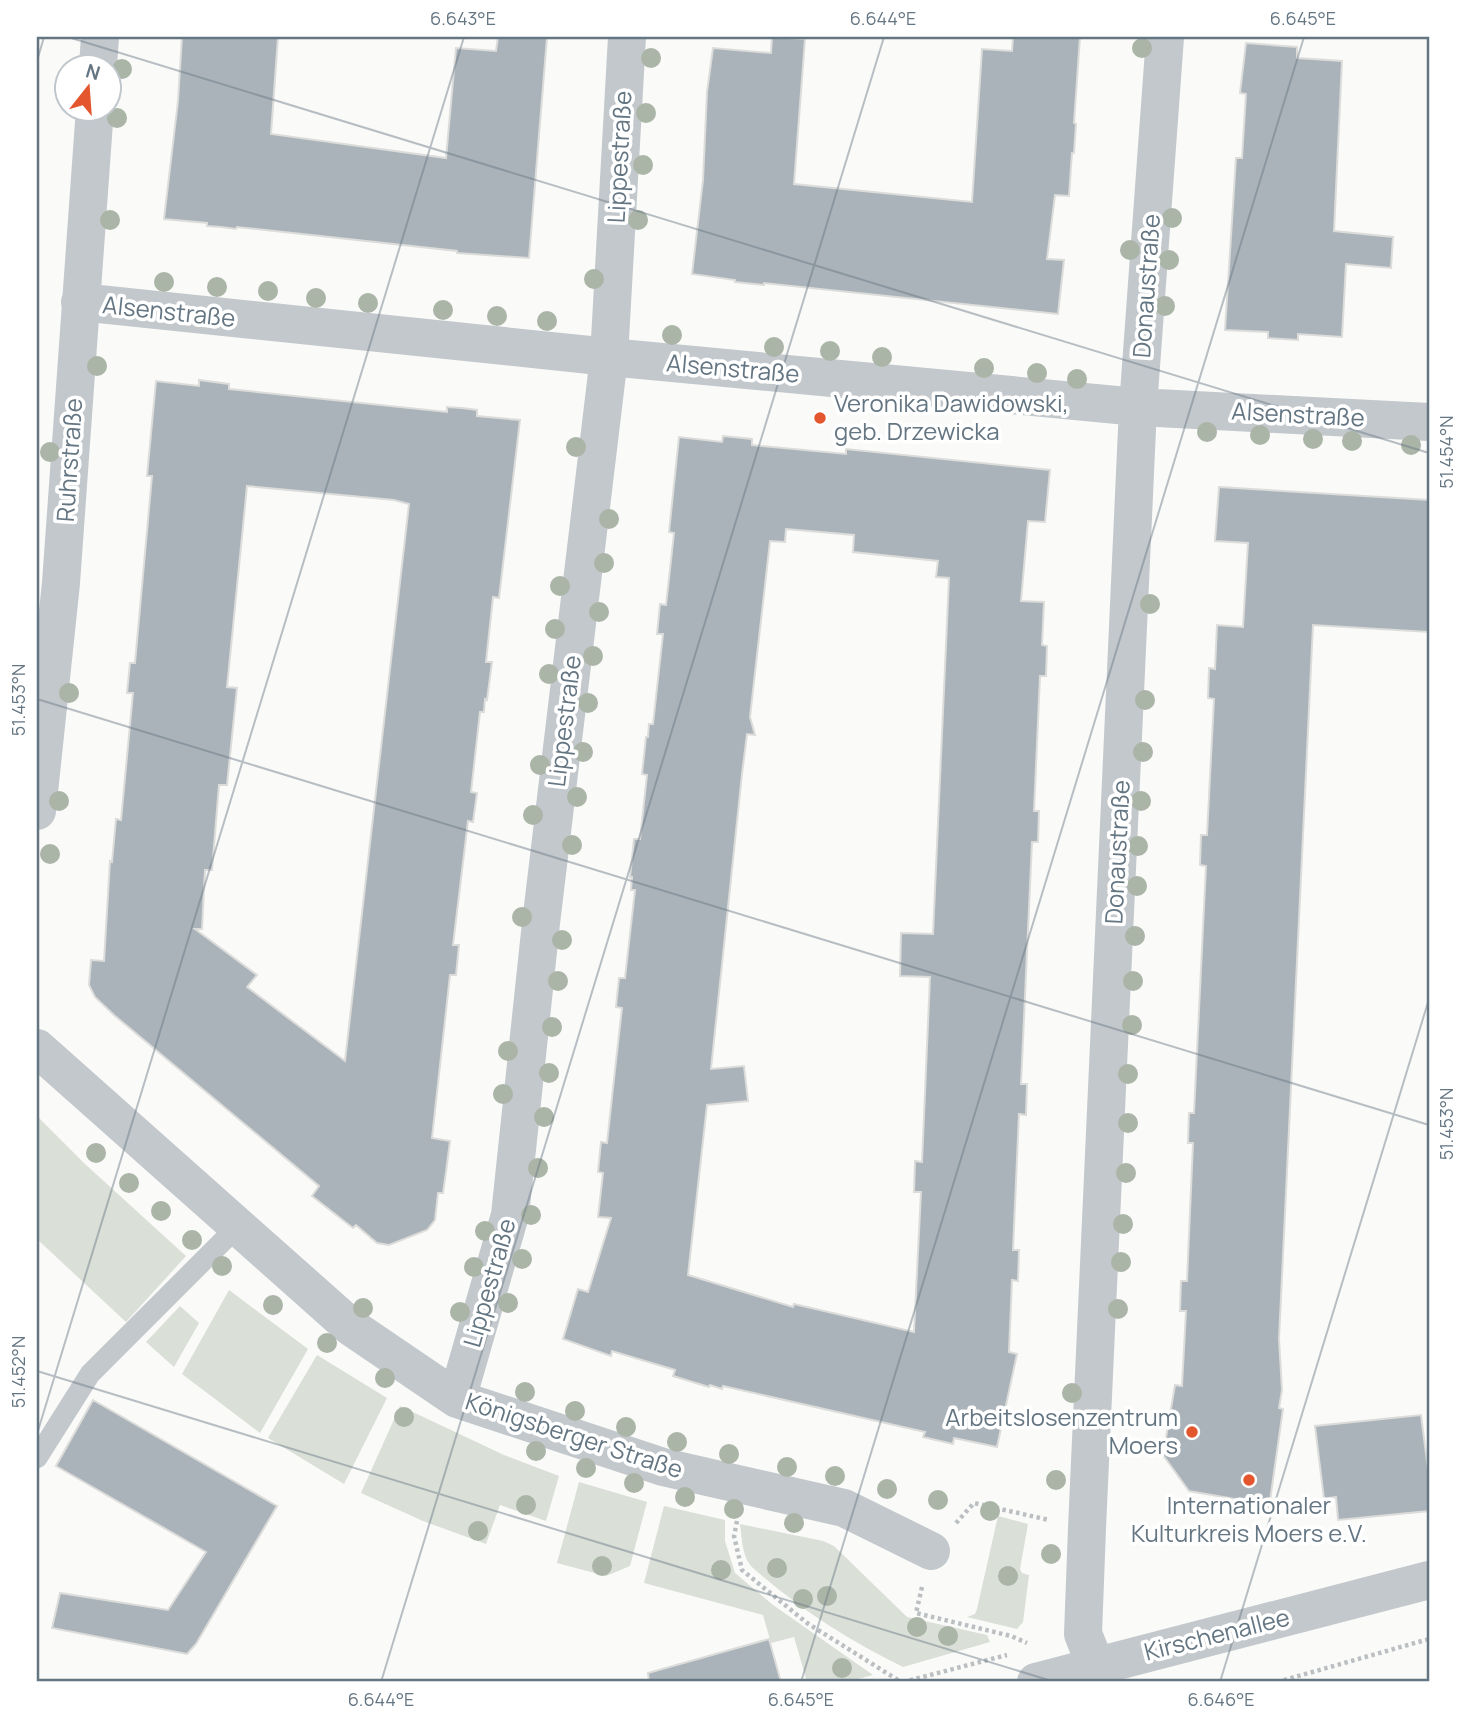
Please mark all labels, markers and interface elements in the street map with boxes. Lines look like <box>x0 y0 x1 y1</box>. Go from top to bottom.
text: 6.643°E <box>430 6 496 30</box>
text: 6.644°E <box>850 6 916 30</box>
text: 6.645°E <box>1270 6 1336 30</box>
north arrow <box>52 52 122 122</box>
text: N <box>83 57 103 86</box>
street label: Lippestraße <box>599 90 638 224</box>
street label: Donaustraße <box>1124 213 1167 359</box>
street label: Alsenstraße <box>101 287 237 334</box>
street label: Alsenstraße <box>665 345 801 390</box>
place label: Veronika Dawidowski, geb. Drzewicka <box>834 386 1069 447</box>
street label: Alsenstraße <box>1231 394 1366 433</box>
street label: Ruhrstraße <box>48 397 89 523</box>
marker: Veronika Dawidowski, geb. Drzewicka <box>812 410 828 426</box>
text: 51.454°N <box>1434 415 1458 489</box>
street label: Lippestraße <box>539 653 588 789</box>
text: 51.453°N <box>6 664 30 736</box>
street label: Donaustraße <box>1096 779 1137 925</box>
text: 51.453°N <box>1434 1088 1458 1160</box>
street label: Lippestraße <box>454 1214 523 1351</box>
text: 51.452°N <box>6 1336 30 1408</box>
street label: Königsberger Straße <box>462 1384 687 1485</box>
place label: Arbeitslosenzentrum Moers <box>945 1400 1178 1461</box>
marker: Arbeitslosenzentrum Moers <box>1184 1424 1200 1440</box>
marker: Internationaler Kulturkreis Moers e.V. <box>1241 1472 1257 1488</box>
place label: Internationaler Kulturkreis Moers e.V. <box>1131 1488 1367 1549</box>
street label: Kirschenallee <box>1141 1600 1293 1668</box>
text: 6.644°E <box>348 1687 414 1711</box>
text: 6.645°E <box>768 1687 834 1711</box>
text: 6.646°E <box>1187 1687 1255 1711</box>

